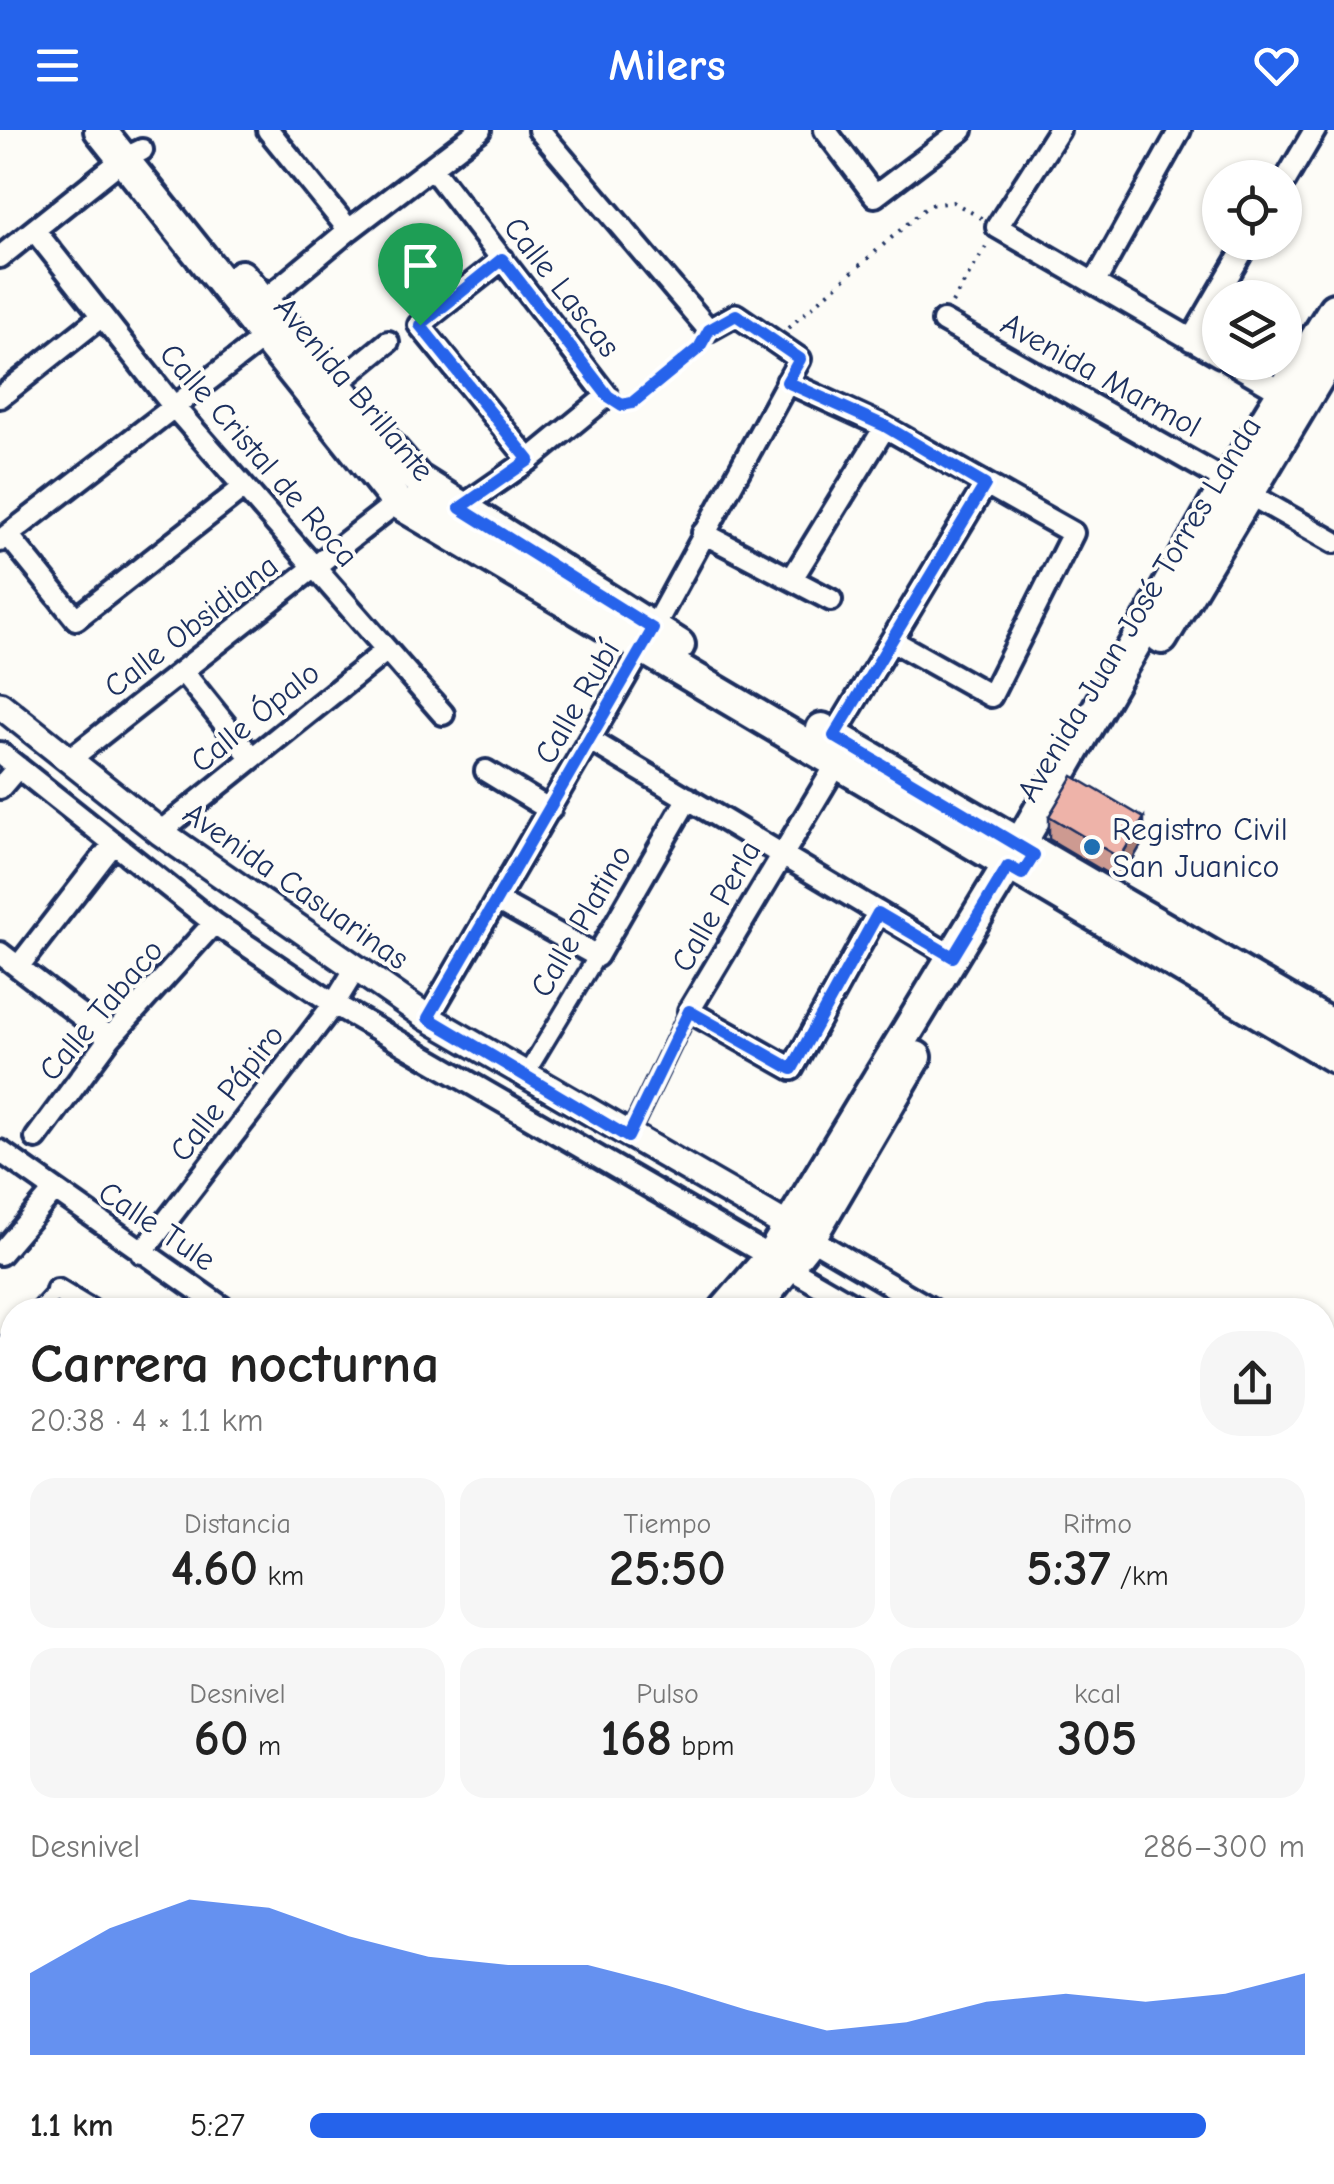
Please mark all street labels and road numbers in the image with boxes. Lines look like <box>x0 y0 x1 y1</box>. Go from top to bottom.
street label: Calle Lascas <box>496 210 628 364</box>
street label: Avenida Brillante <box>266 289 442 489</box>
street label: Avenida Marmol <box>995 305 1207 445</box>
street label: Calle Cristal de Roca <box>152 336 366 574</box>
street label: Avenida Juan José Torres Landa <box>1009 410 1269 808</box>
street label: Calle Obsidiana <box>97 547 285 705</box>
street label: Calle Rubí <box>527 633 628 770</box>
street label: Calle Ópalo <box>183 654 327 780</box>
street label: Avenida Casuarinas <box>176 794 416 978</box>
street label: Calle Perla <box>664 834 768 978</box>
street label: Calle Platino <box>523 838 639 1004</box>
street label: Calle Tabaco <box>31 932 171 1088</box>
street label: Calle Pápiro <box>162 1017 292 1169</box>
street label: Calle Tule <box>92 1173 222 1279</box>

